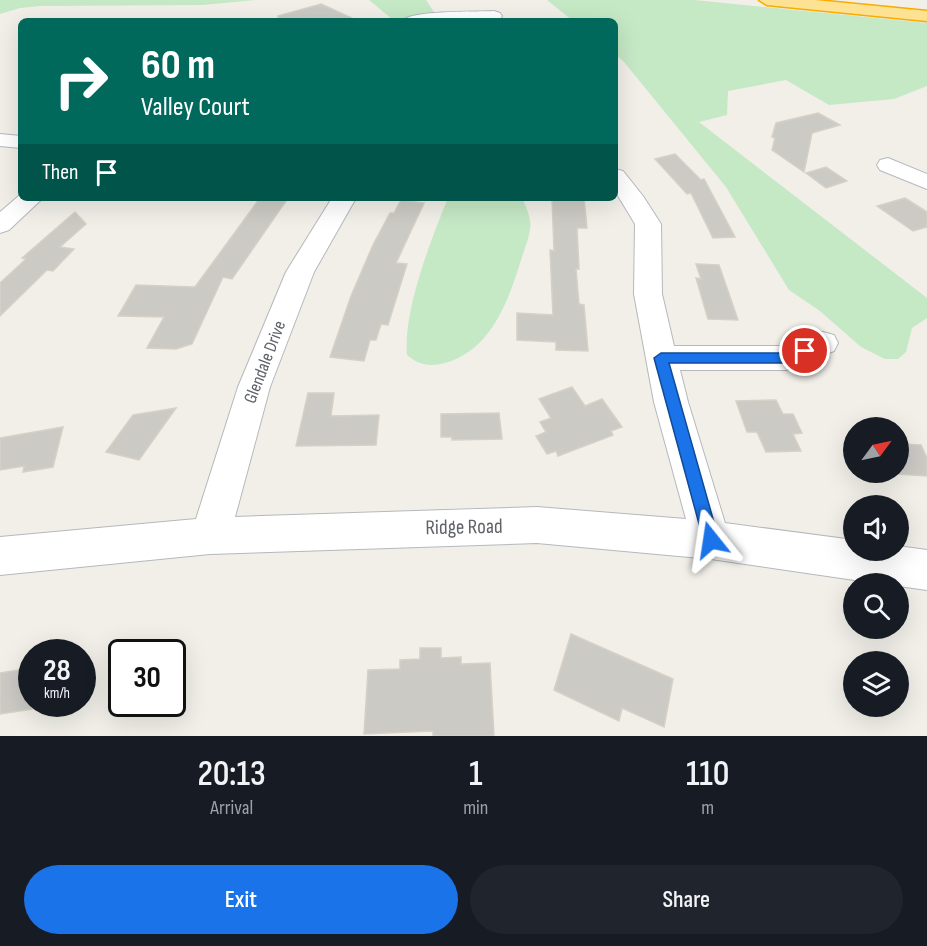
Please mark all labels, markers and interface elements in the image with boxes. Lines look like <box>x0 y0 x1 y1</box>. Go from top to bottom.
text: 60 m <box>141 40 215 91</box>
icon: right <box>42 42 120 120</box>
text: Valley Court <box>141 91 250 123</box>
icon: arrive <box>90 156 123 189</box>
text: Then <box>42 159 78 186</box>
street label: Glendale Drive <box>240 318 290 406</box>
pin <box>779 325 830 376</box>
icon: arrive <box>788 334 821 367</box>
north arrow <box>843 417 909 483</box>
map controls <box>843 417 909 717</box>
button: sound <box>843 495 909 561</box>
position arrow <box>679 508 743 572</box>
street label: Ridge Road <box>425 514 503 540</box>
button: search <box>843 573 909 639</box>
speed limit sign: 30 <box>108 639 186 717</box>
button: layers <box>843 651 909 717</box>
text: 28 <box>43 653 71 689</box>
text: km/h <box>44 684 70 703</box>
text: 20:13 <box>197 753 266 796</box>
text: 1 <box>469 753 483 796</box>
text: 110 <box>686 753 729 796</box>
text: Arrival <box>210 796 253 820</box>
text: min <box>463 796 488 820</box>
text: m <box>701 796 714 820</box>
button: Exit <box>24 865 458 934</box>
button: Share <box>470 865 903 934</box>

